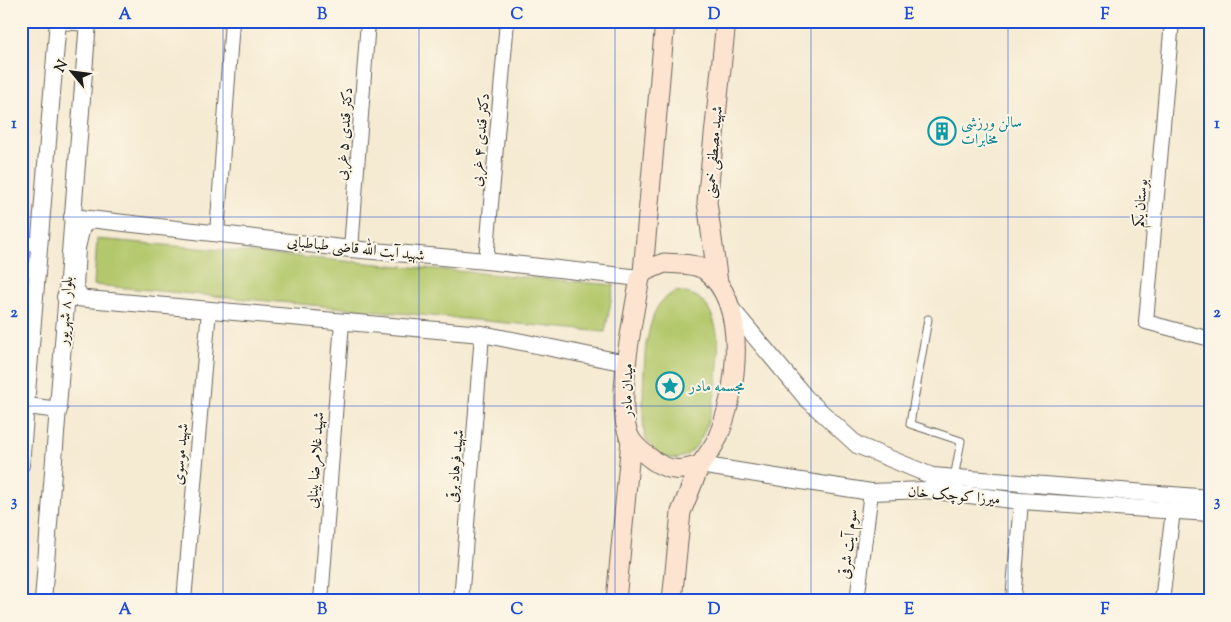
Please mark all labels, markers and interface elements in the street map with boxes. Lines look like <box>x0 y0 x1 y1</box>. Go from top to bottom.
text: A <box>119 4 132 27</box>
text: B <box>317 4 327 27</box>
text: C <box>511 4 524 27</box>
text: D <box>708 4 721 27</box>
text: E <box>904 4 914 27</box>
text: F <box>1101 4 1110 27</box>
north arrow <box>48 48 98 98</box>
text: N <box>51 57 74 76</box>
street label: دکتر قندی ۵ غربی <box>332 87 359 181</box>
street label: دکتر قندی ۴ غربی <box>467 93 496 188</box>
street label: شهید مصطفی خمینی <box>700 105 729 199</box>
text: 1 <box>11 113 17 136</box>
place label: سالن ورزشی مخابرات <box>961 113 1022 151</box>
text: 1 <box>1214 113 1220 136</box>
building icon: سالن ورزشی مخابرات <box>927 116 957 146</box>
street label: بوستان یکم <box>1129 178 1156 228</box>
street label: شهید آیت الله قاضی طباطبایی <box>286 229 426 267</box>
street label: بلوار ۸ شهریور <box>53 276 79 348</box>
text: 2 <box>10 302 18 325</box>
text: 2 <box>1213 302 1221 325</box>
street label: میدان مادر <box>617 363 639 419</box>
place icon: مجسمه مادر <box>655 371 685 401</box>
place label: مجسمه مادر <box>687 377 744 398</box>
street label: شهید غلامرضا بینایی <box>303 411 330 509</box>
street label: شهید موسوی <box>168 422 195 486</box>
street label: شهید فرهاد برقی <box>443 429 470 504</box>
street label: میرزا کوچک خان <box>907 482 1001 511</box>
text: 3 <box>11 491 18 514</box>
text: 3 <box>1214 491 1221 514</box>
street label: سوم آیت شرقی <box>835 508 865 580</box>
text: A <box>119 599 132 622</box>
text: B <box>317 599 327 622</box>
text: C <box>511 599 524 622</box>
text: D <box>708 599 721 622</box>
text: E <box>904 599 914 622</box>
text: F <box>1101 599 1110 622</box>

